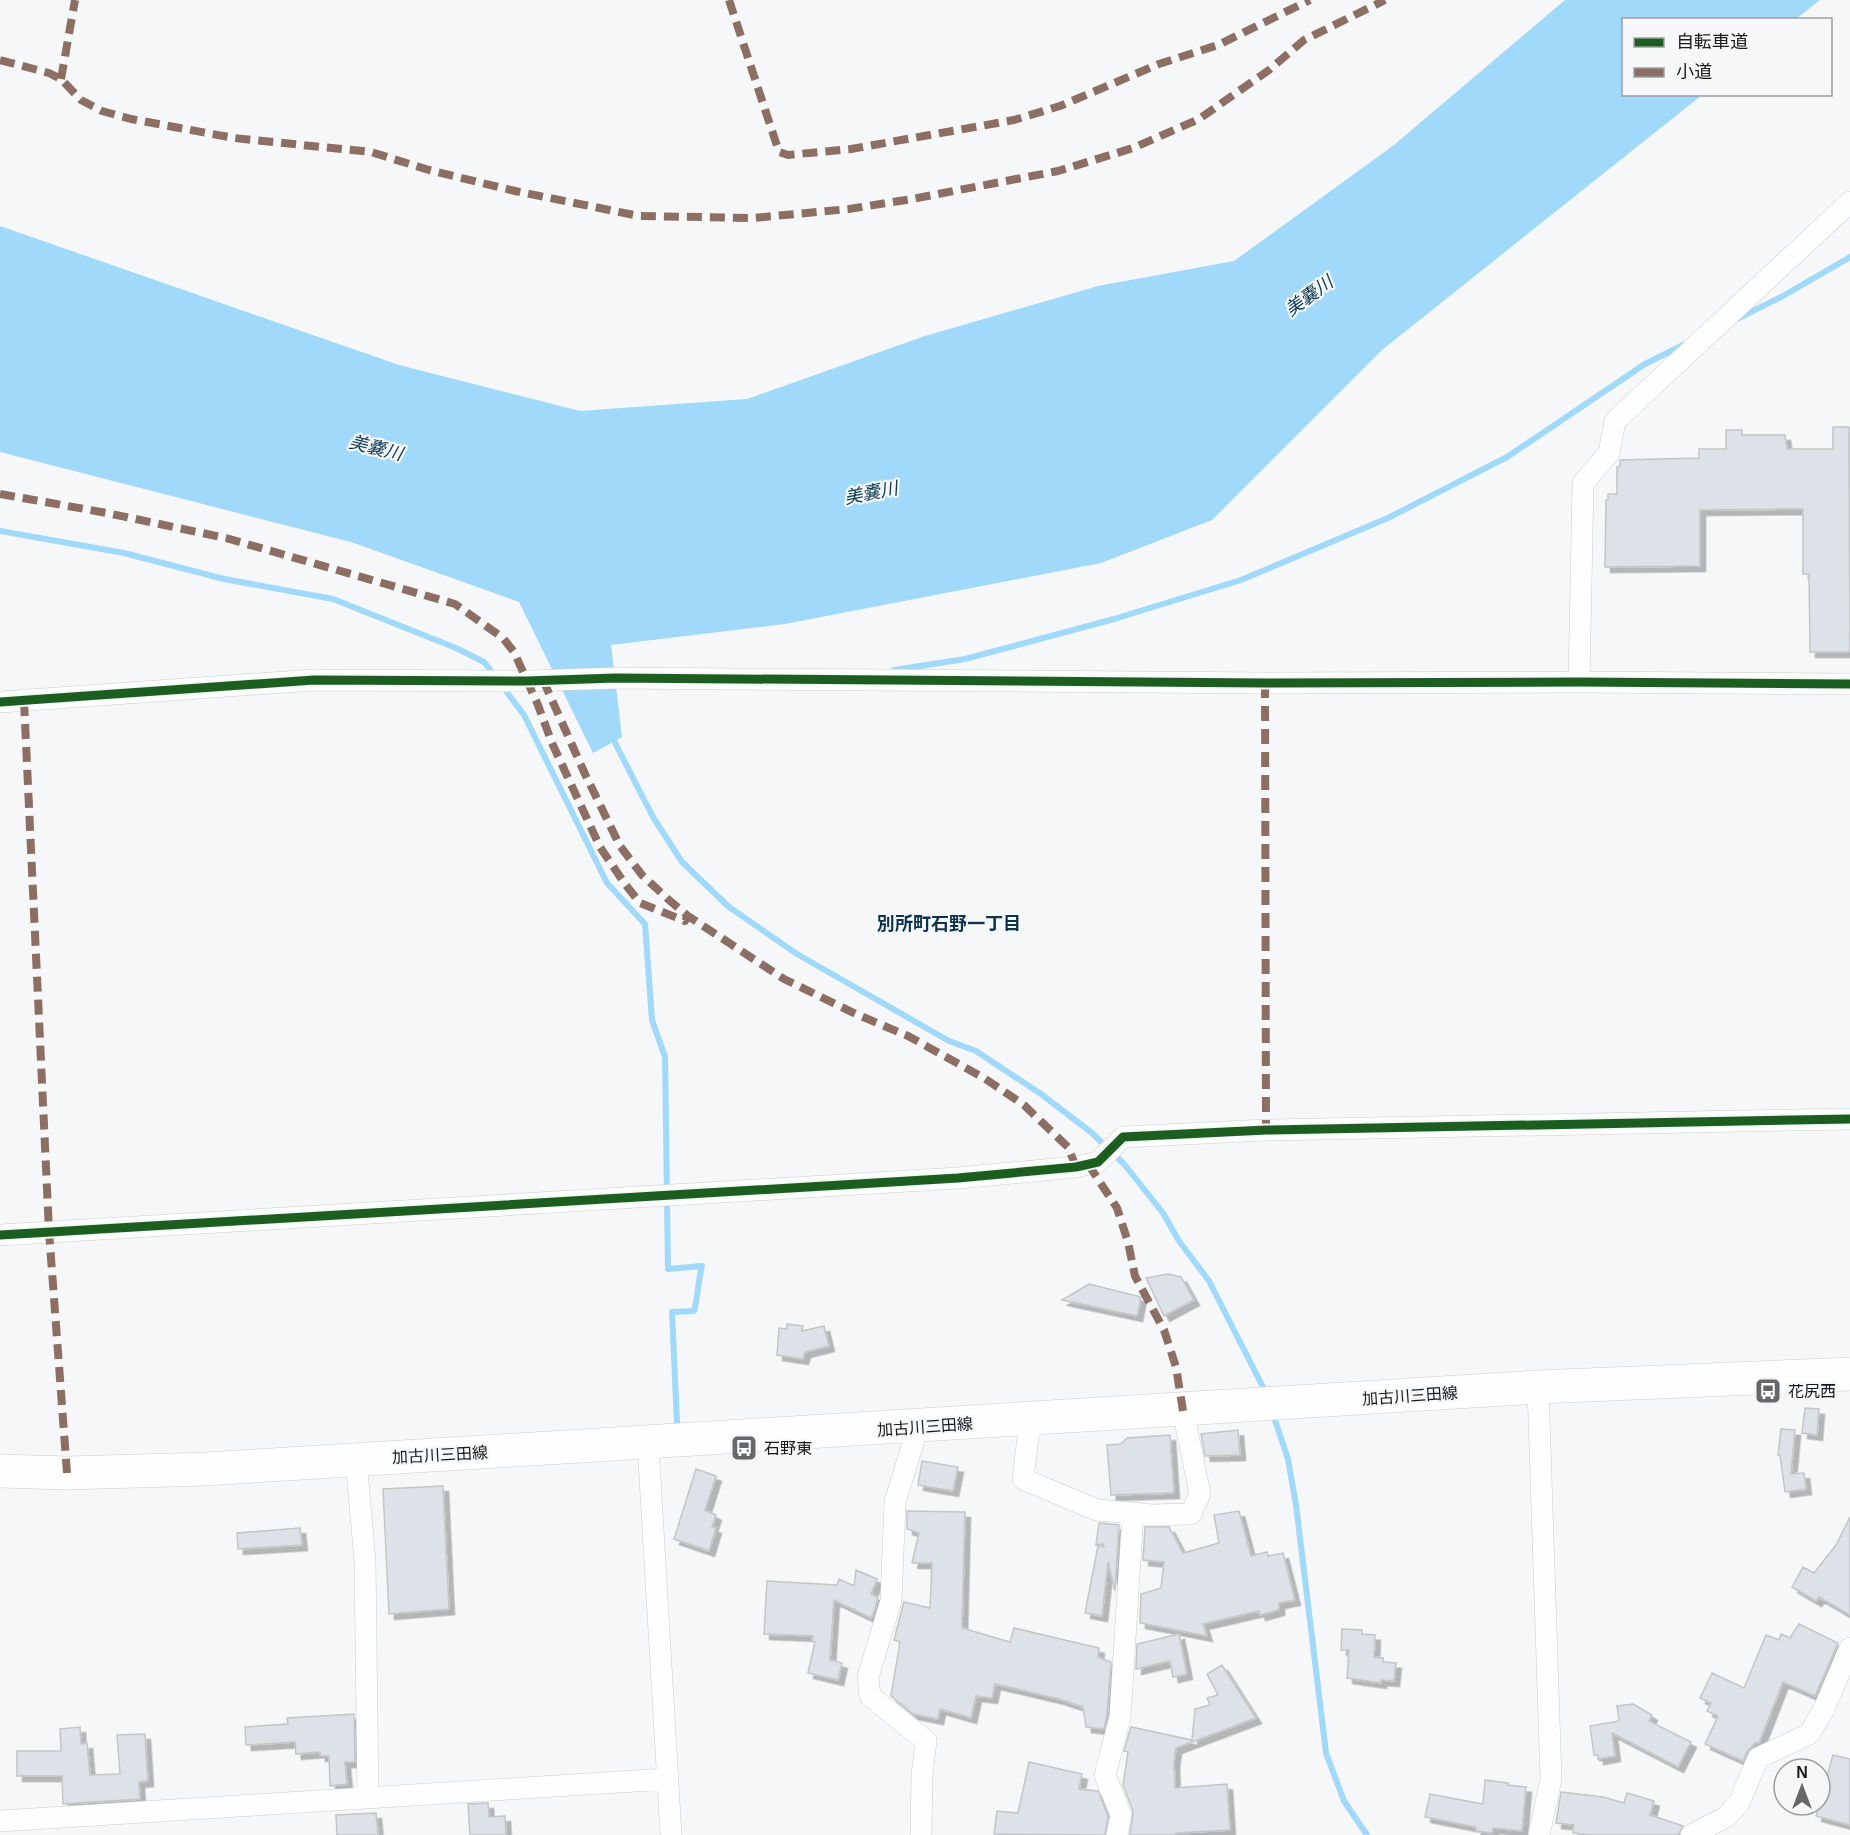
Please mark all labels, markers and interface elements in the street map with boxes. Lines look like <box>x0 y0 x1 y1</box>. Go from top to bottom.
legend <box>1622 18 1832 96</box>
text: 自転車道 <box>1676 32 1748 52</box>
text: 小道 <box>1676 62 1712 82</box>
water label: 美嚢川 <box>1281 271 1338 320</box>
water label: 美嚢川 <box>347 432 407 465</box>
water label: 美嚢川 <box>843 478 901 508</box>
district label: 別所町石野一丁目 <box>877 914 1021 934</box>
bus stop icon: 花尻西 <box>1753 1376 1783 1406</box>
place label: 花尻西 <box>1788 1383 1836 1400</box>
street label: 加古川三田線 <box>1362 1384 1458 1408</box>
street label: 加古川三田線 <box>877 1415 973 1439</box>
bus stop icon: 石野東 <box>729 1433 759 1463</box>
place label: 石野東 <box>764 1440 812 1457</box>
street label: 加古川三田線 <box>392 1444 488 1466</box>
north arrow <box>1772 1757 1832 1817</box>
text: N <box>1796 1764 1808 1781</box>

